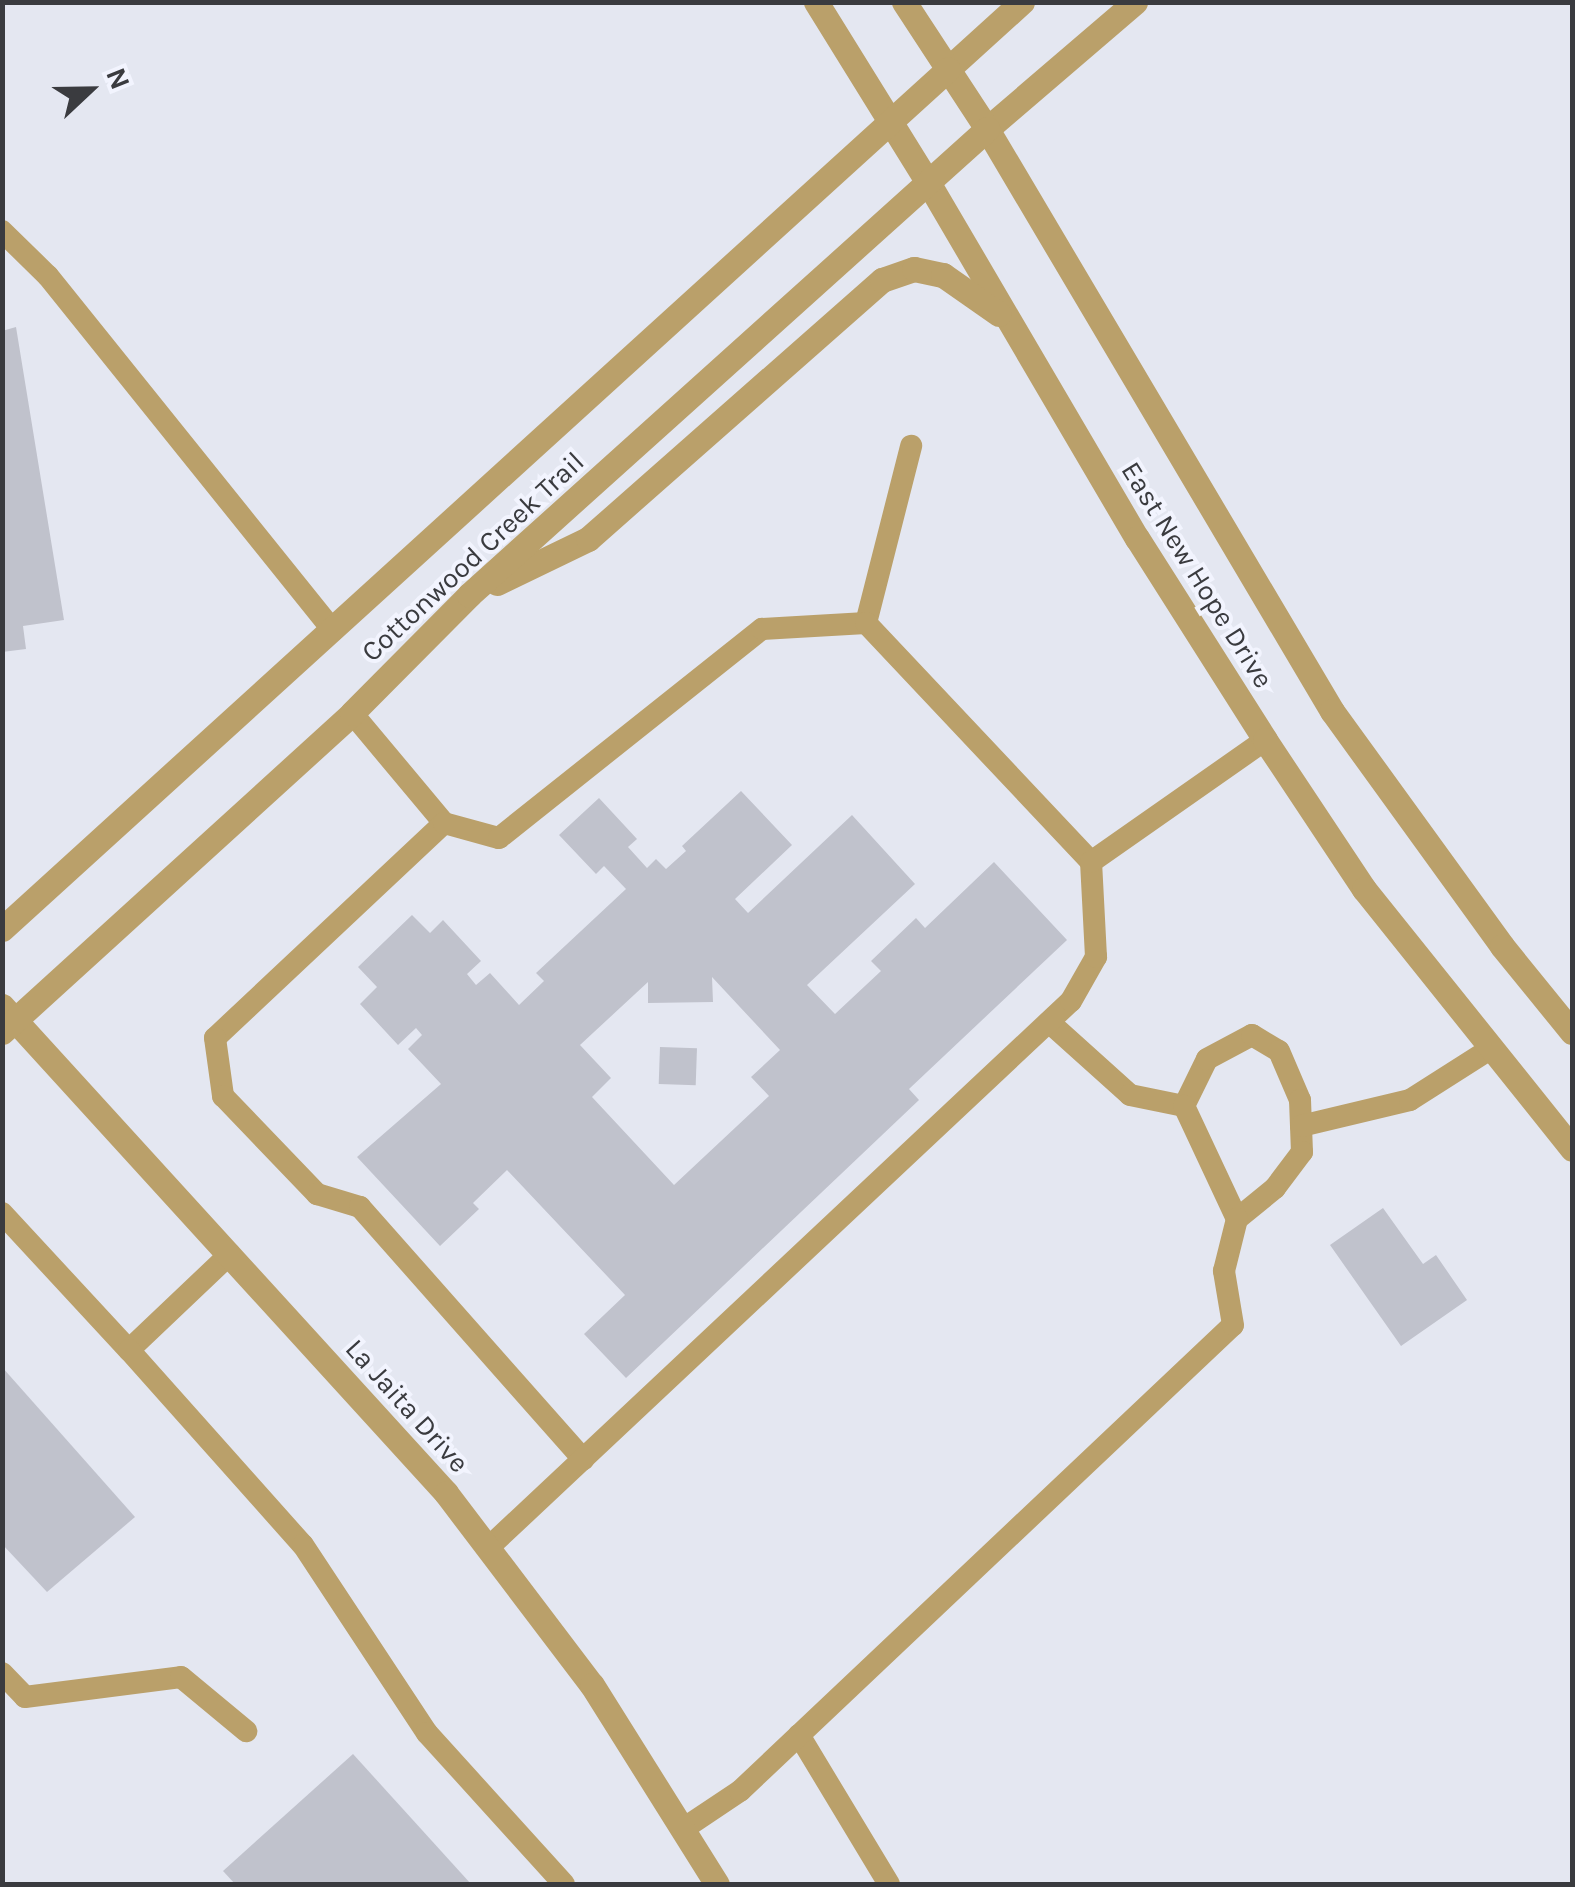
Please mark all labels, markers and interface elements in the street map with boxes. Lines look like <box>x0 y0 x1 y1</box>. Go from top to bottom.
north arrow <box>40 40 140 140</box>
text: N <box>99 63 137 94</box>
street label: Cottonwood Creek Trail <box>355 445 591 669</box>
street label: East New Hope Drive <box>1114 456 1280 694</box>
street label: La Jaita Drive <box>338 1332 476 1480</box>

